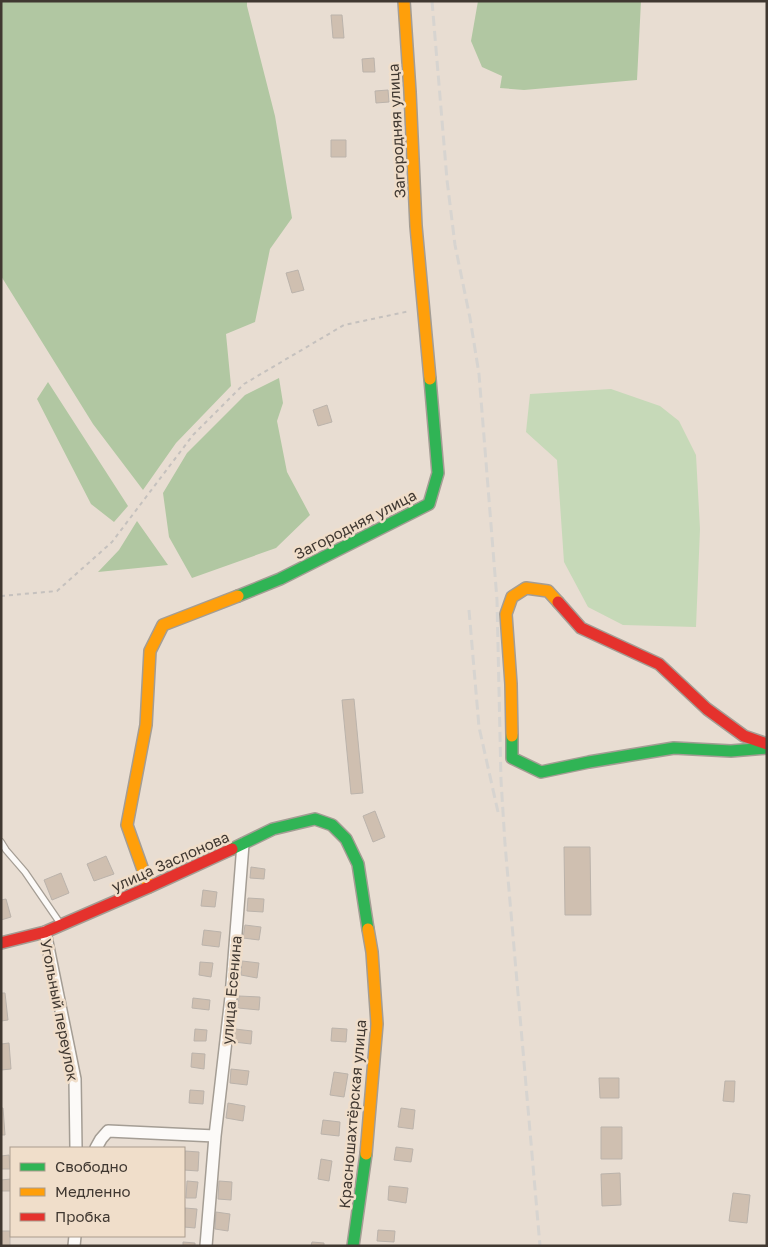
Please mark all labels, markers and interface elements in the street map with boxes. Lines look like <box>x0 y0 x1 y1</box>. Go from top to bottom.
street label: Загородняя улица <box>383 63 409 199</box>
street label: Загородняя улица <box>291 485 419 563</box>
street label: улица Заслонова <box>108 827 232 895</box>
street label: улица Есенина <box>217 935 245 1045</box>
street label: Угольный переулок <box>37 937 83 1083</box>
street label: Красношахтёрская улица <box>335 1019 369 1209</box>
legend <box>10 1147 185 1237</box>
text: Свободно <box>55 1157 128 1175</box>
text: Медленно <box>55 1182 131 1200</box>
text: Пробка <box>55 1207 110 1225</box>

